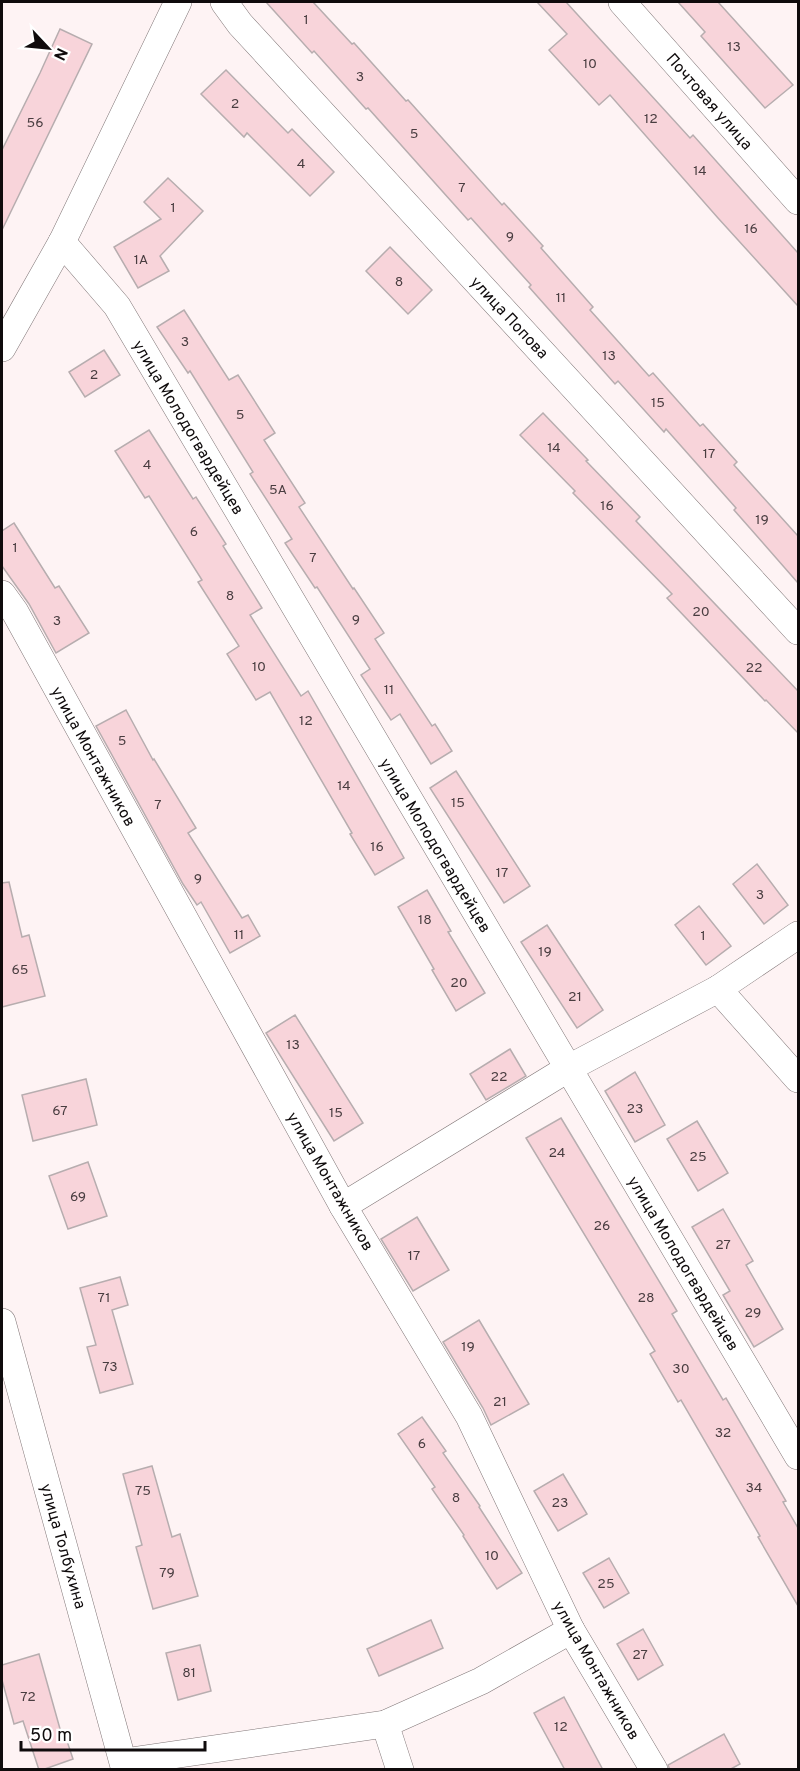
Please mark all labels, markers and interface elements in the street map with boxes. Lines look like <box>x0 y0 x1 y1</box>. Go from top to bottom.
house number: 1 <box>303 12 309 29</box>
north arrow <box>18 18 78 78</box>
house number: 13 <box>727 39 741 56</box>
text: N <box>48 44 71 63</box>
street label: Почтовая улица <box>661 50 756 155</box>
house number: 10 <box>583 56 597 73</box>
house number: 3 <box>356 69 364 86</box>
house number: 2 <box>231 96 239 113</box>
house number: 12 <box>644 111 658 128</box>
house number: 56 <box>26 115 44 132</box>
house number: 5 <box>410 126 418 143</box>
house number: 4 <box>297 156 305 173</box>
house number: 14 <box>693 163 707 180</box>
house number: 7 <box>458 180 466 197</box>
house number: 1 <box>170 200 176 217</box>
house number: 16 <box>744 221 758 238</box>
house number: 9 <box>506 229 514 246</box>
house number: 1А <box>134 252 148 269</box>
street label: улица Попова <box>465 273 552 364</box>
house number: 8 <box>395 274 403 291</box>
house number: 11 <box>556 290 566 307</box>
house number: 3 <box>181 334 189 351</box>
street label: улица Молодогвардейцев <box>127 337 247 519</box>
house number: 13 <box>602 348 616 365</box>
house number: 2 <box>90 367 98 384</box>
house number: 15 <box>651 395 665 412</box>
house number: 5 <box>236 407 244 424</box>
house number: 14 <box>547 440 561 457</box>
house number: 17 <box>703 446 715 463</box>
house number: 4 <box>143 457 151 474</box>
house number: 5А <box>269 482 287 499</box>
house number: 16 <box>600 498 614 515</box>
house number: 19 <box>755 512 769 529</box>
house number: 6 <box>190 524 198 541</box>
house number: 1 <box>12 540 18 557</box>
house number: 7 <box>309 550 317 567</box>
house number: 8 <box>226 588 234 605</box>
house number: 20 <box>692 604 710 621</box>
house number: 9 <box>352 612 360 629</box>
house number: 3 <box>53 613 61 630</box>
house number: 10 <box>252 659 266 676</box>
house number: 22 <box>745 660 763 677</box>
house number: 11 <box>384 682 394 699</box>
street label: улица Монтажников <box>46 684 139 830</box>
house number: 12 <box>299 713 313 730</box>
house number: 5 <box>118 733 126 750</box>
street label: улица Молодогвардейцев <box>374 755 494 937</box>
house number: 14 <box>337 778 351 795</box>
house number: 15 <box>451 795 465 812</box>
house number: 7 <box>154 797 162 814</box>
house number: 16 <box>370 839 384 856</box>
house number: 17 <box>496 865 508 882</box>
house number: 9 <box>194 871 202 888</box>
house number: 3 <box>756 887 764 904</box>
house number: 18 <box>418 912 432 929</box>
house number: 11 <box>234 927 244 944</box>
house number: 1 <box>700 928 706 945</box>
house number: 19 <box>538 944 552 961</box>
house number: 65 <box>11 962 29 979</box>
house number: 20 <box>450 975 468 992</box>
house number: 21 <box>568 989 582 1006</box>
house number: 13 <box>286 1037 300 1054</box>
house number: 22 <box>490 1069 508 1086</box>
house number: 23 <box>627 1101 644 1118</box>
house number: 67 <box>52 1103 68 1120</box>
house number: 15 <box>329 1105 343 1122</box>
street label: улица Монтажников <box>281 1109 377 1255</box>
house number: 24 <box>548 1145 566 1162</box>
house number: 25 <box>689 1149 707 1166</box>
street label: улица Молодогвардейцев <box>622 1173 742 1355</box>
house number: 69 <box>70 1189 86 1206</box>
house number: 26 <box>594 1218 610 1235</box>
house number: 27 <box>715 1237 731 1254</box>
house number: 17 <box>408 1248 420 1265</box>
house number: 71 <box>98 1290 110 1307</box>
house number: 28 <box>637 1290 655 1307</box>
house number: 29 <box>745 1305 761 1322</box>
house number: 19 <box>461 1339 475 1356</box>
house number: 73 <box>102 1359 118 1376</box>
house number: 30 <box>672 1361 690 1378</box>
house number: 21 <box>493 1394 507 1411</box>
house number: 32 <box>715 1425 731 1442</box>
house number: 6 <box>418 1436 426 1453</box>
house number: 34 <box>745 1480 763 1497</box>
street label: улица Толбухина <box>35 1482 90 1612</box>
house number: 75 <box>135 1483 151 1500</box>
house number: 8 <box>452 1490 460 1507</box>
house number: 23 <box>552 1495 569 1512</box>
house number: 10 <box>485 1548 499 1565</box>
house number: 79 <box>159 1565 175 1582</box>
house number: 25 <box>597 1576 615 1593</box>
street label: улица Монтажников <box>547 1598 643 1744</box>
house number: 27 <box>632 1647 648 1664</box>
house number: 81 <box>182 1665 196 1682</box>
house number: 72 <box>20 1689 36 1706</box>
scale bar <box>21 1714 206 1752</box>
house number: 12 <box>554 1719 568 1736</box>
text: 50 m <box>30 1725 72 1748</box>

